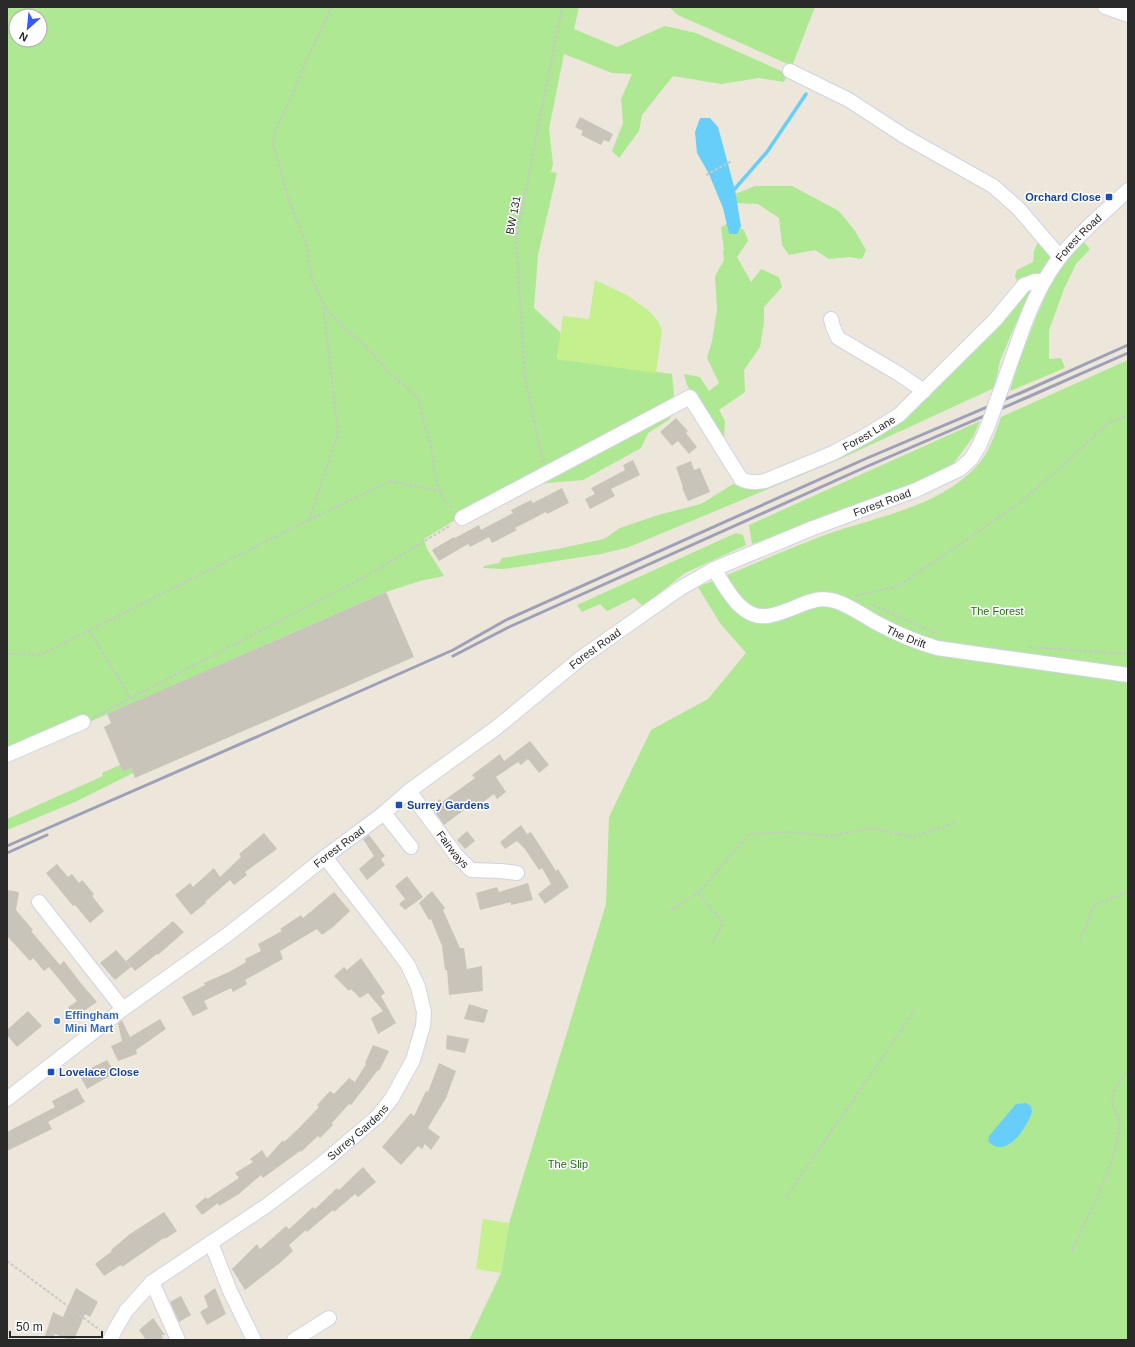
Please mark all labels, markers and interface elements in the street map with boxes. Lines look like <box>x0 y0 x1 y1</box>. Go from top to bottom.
north arrow <box>8 8 48 48</box>
text: N <box>17 30 30 44</box>
place label: Orchard Close <box>1025 191 1101 203</box>
marker: Orchard Close <box>1104 192 1114 202</box>
street label: BW 131 <box>503 195 523 235</box>
street label: Forest Road <box>1053 212 1104 263</box>
street label: Forest Lane <box>841 413 897 453</box>
street label: Forest Road <box>851 486 912 519</box>
park label: The Forest <box>970 605 1024 617</box>
street label: The Drift <box>884 623 928 650</box>
street label: Forest Road <box>567 626 623 671</box>
place label: Surrey Gardens <box>407 799 490 811</box>
marker: Surrey Gardens <box>394 800 404 810</box>
street label: Forest Road <box>311 824 367 870</box>
street label: Fairways <box>434 829 472 871</box>
place label: Effingham Mini Mart <box>65 1009 119 1034</box>
marker: Effingham Mini Mart <box>52 1016 62 1026</box>
place label: Lovelace Close <box>59 1066 139 1078</box>
marker: Lovelace Close <box>46 1067 56 1077</box>
street label: Surrey Gardens <box>325 1102 391 1163</box>
park label: The Slip <box>548 1158 588 1170</box>
scale bar <box>10 1313 102 1339</box>
text: 50 m <box>16 1320 43 1334</box>

